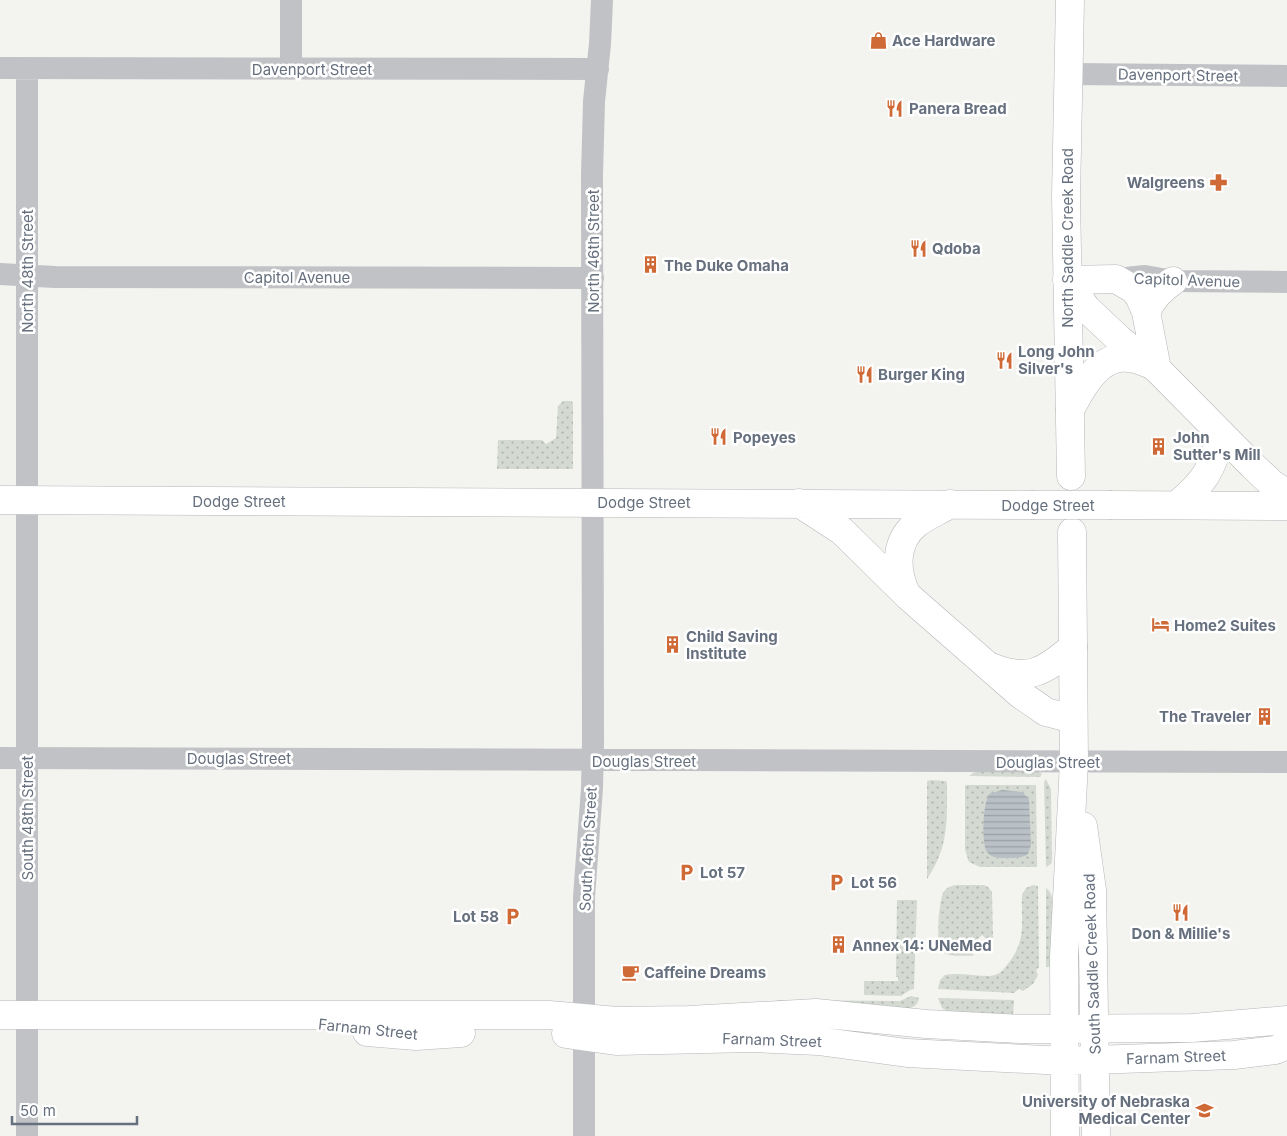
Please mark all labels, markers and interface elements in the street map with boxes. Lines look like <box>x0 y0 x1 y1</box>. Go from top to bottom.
shop icon: Ace Hardware <box>868 30 888 50</box>
place label: Ace Hardware <box>892 31 995 50</box>
street label: Davenport Street <box>252 60 372 79</box>
street label: Davenport Street <box>1118 64 1238 86</box>
restaurant icon: Panera Bread <box>885 98 905 118</box>
place label: Panera Bread <box>909 99 1007 118</box>
street label: North Saddle Creek Road <box>1058 148 1077 328</box>
pharmacy icon: Walgreens <box>1209 172 1229 192</box>
place label: Walgreens <box>1127 173 1205 192</box>
street label: North 46th Street <box>584 189 603 313</box>
street label: North 48th Street <box>18 209 37 333</box>
restaurant icon: Qdoba <box>908 238 928 258</box>
place label: Qdoba <box>932 239 981 258</box>
building icon: The Duke Omaha <box>640 255 660 275</box>
place label: The Duke Omaha <box>664 256 789 275</box>
street label: Capitol Avenue <box>244 268 350 287</box>
street label: Capitol Avenue <box>1133 269 1241 291</box>
place label: Long John Silver's <box>1018 342 1095 378</box>
restaurant icon: Long John Silver's <box>994 350 1014 370</box>
restaurant icon: Burger King <box>854 364 874 384</box>
place label: Burger King <box>878 365 965 384</box>
restaurant icon: Popeyes <box>709 427 729 447</box>
place label: Popeyes <box>733 428 796 447</box>
place label: John Sutter's Mill <box>1173 428 1261 464</box>
building icon: John Sutter's Mill <box>1149 436 1169 456</box>
street label: Dodge Street <box>192 492 286 511</box>
street label: Dodge Street <box>597 493 691 512</box>
street label: Dodge Street <box>1001 496 1095 515</box>
hotel icon: Home2 Suites <box>1150 615 1170 635</box>
place label: Home2 Suites <box>1174 616 1276 635</box>
place label: Child Saving Institute <box>686 627 778 663</box>
building icon: Child Saving Institute <box>662 635 682 655</box>
building icon: The Traveler <box>1255 706 1275 726</box>
place label: The Traveler <box>1159 707 1251 726</box>
street label: Douglas Street <box>187 749 291 768</box>
street label: Douglas Street <box>592 752 696 771</box>
street label: Douglas Street <box>996 753 1100 772</box>
street label: South 48th Street <box>18 756 37 880</box>
street label: South 46th Street <box>575 786 601 912</box>
parking icon: Lot 57 <box>676 862 696 882</box>
place label: Lot 57 <box>700 863 745 882</box>
parking icon: Lot 56 <box>827 872 847 892</box>
place label: Lot 56 <box>851 873 897 892</box>
street label: South Saddle Creek Road <box>1079 873 1105 1055</box>
restaurant icon: Don & Millie's <box>1171 902 1191 922</box>
parking icon: Lot 58 <box>503 906 523 926</box>
place label: Lot 58 <box>453 907 499 926</box>
place label: Don & Millie's <box>1132 924 1230 943</box>
building icon: Annex 14: UNeMed <box>828 935 848 955</box>
place label: Annex 14: UNeMed <box>852 936 992 955</box>
cafe icon: Caffeine Dreams <box>620 962 640 982</box>
place label: Caffeine Dreams <box>644 963 766 982</box>
street label: Farnam Street <box>317 1014 419 1044</box>
street label: Farnam Street <box>722 1029 822 1051</box>
street label: Farnam Street <box>1126 1046 1226 1068</box>
place label: University of Nebraska Medical Center <box>1022 1092 1190 1128</box>
scale bar <box>12 1094 138 1126</box>
school or university icon: University of Nebraska Medical Center <box>1194 1100 1214 1120</box>
text: 50 m <box>20 1101 56 1120</box>

